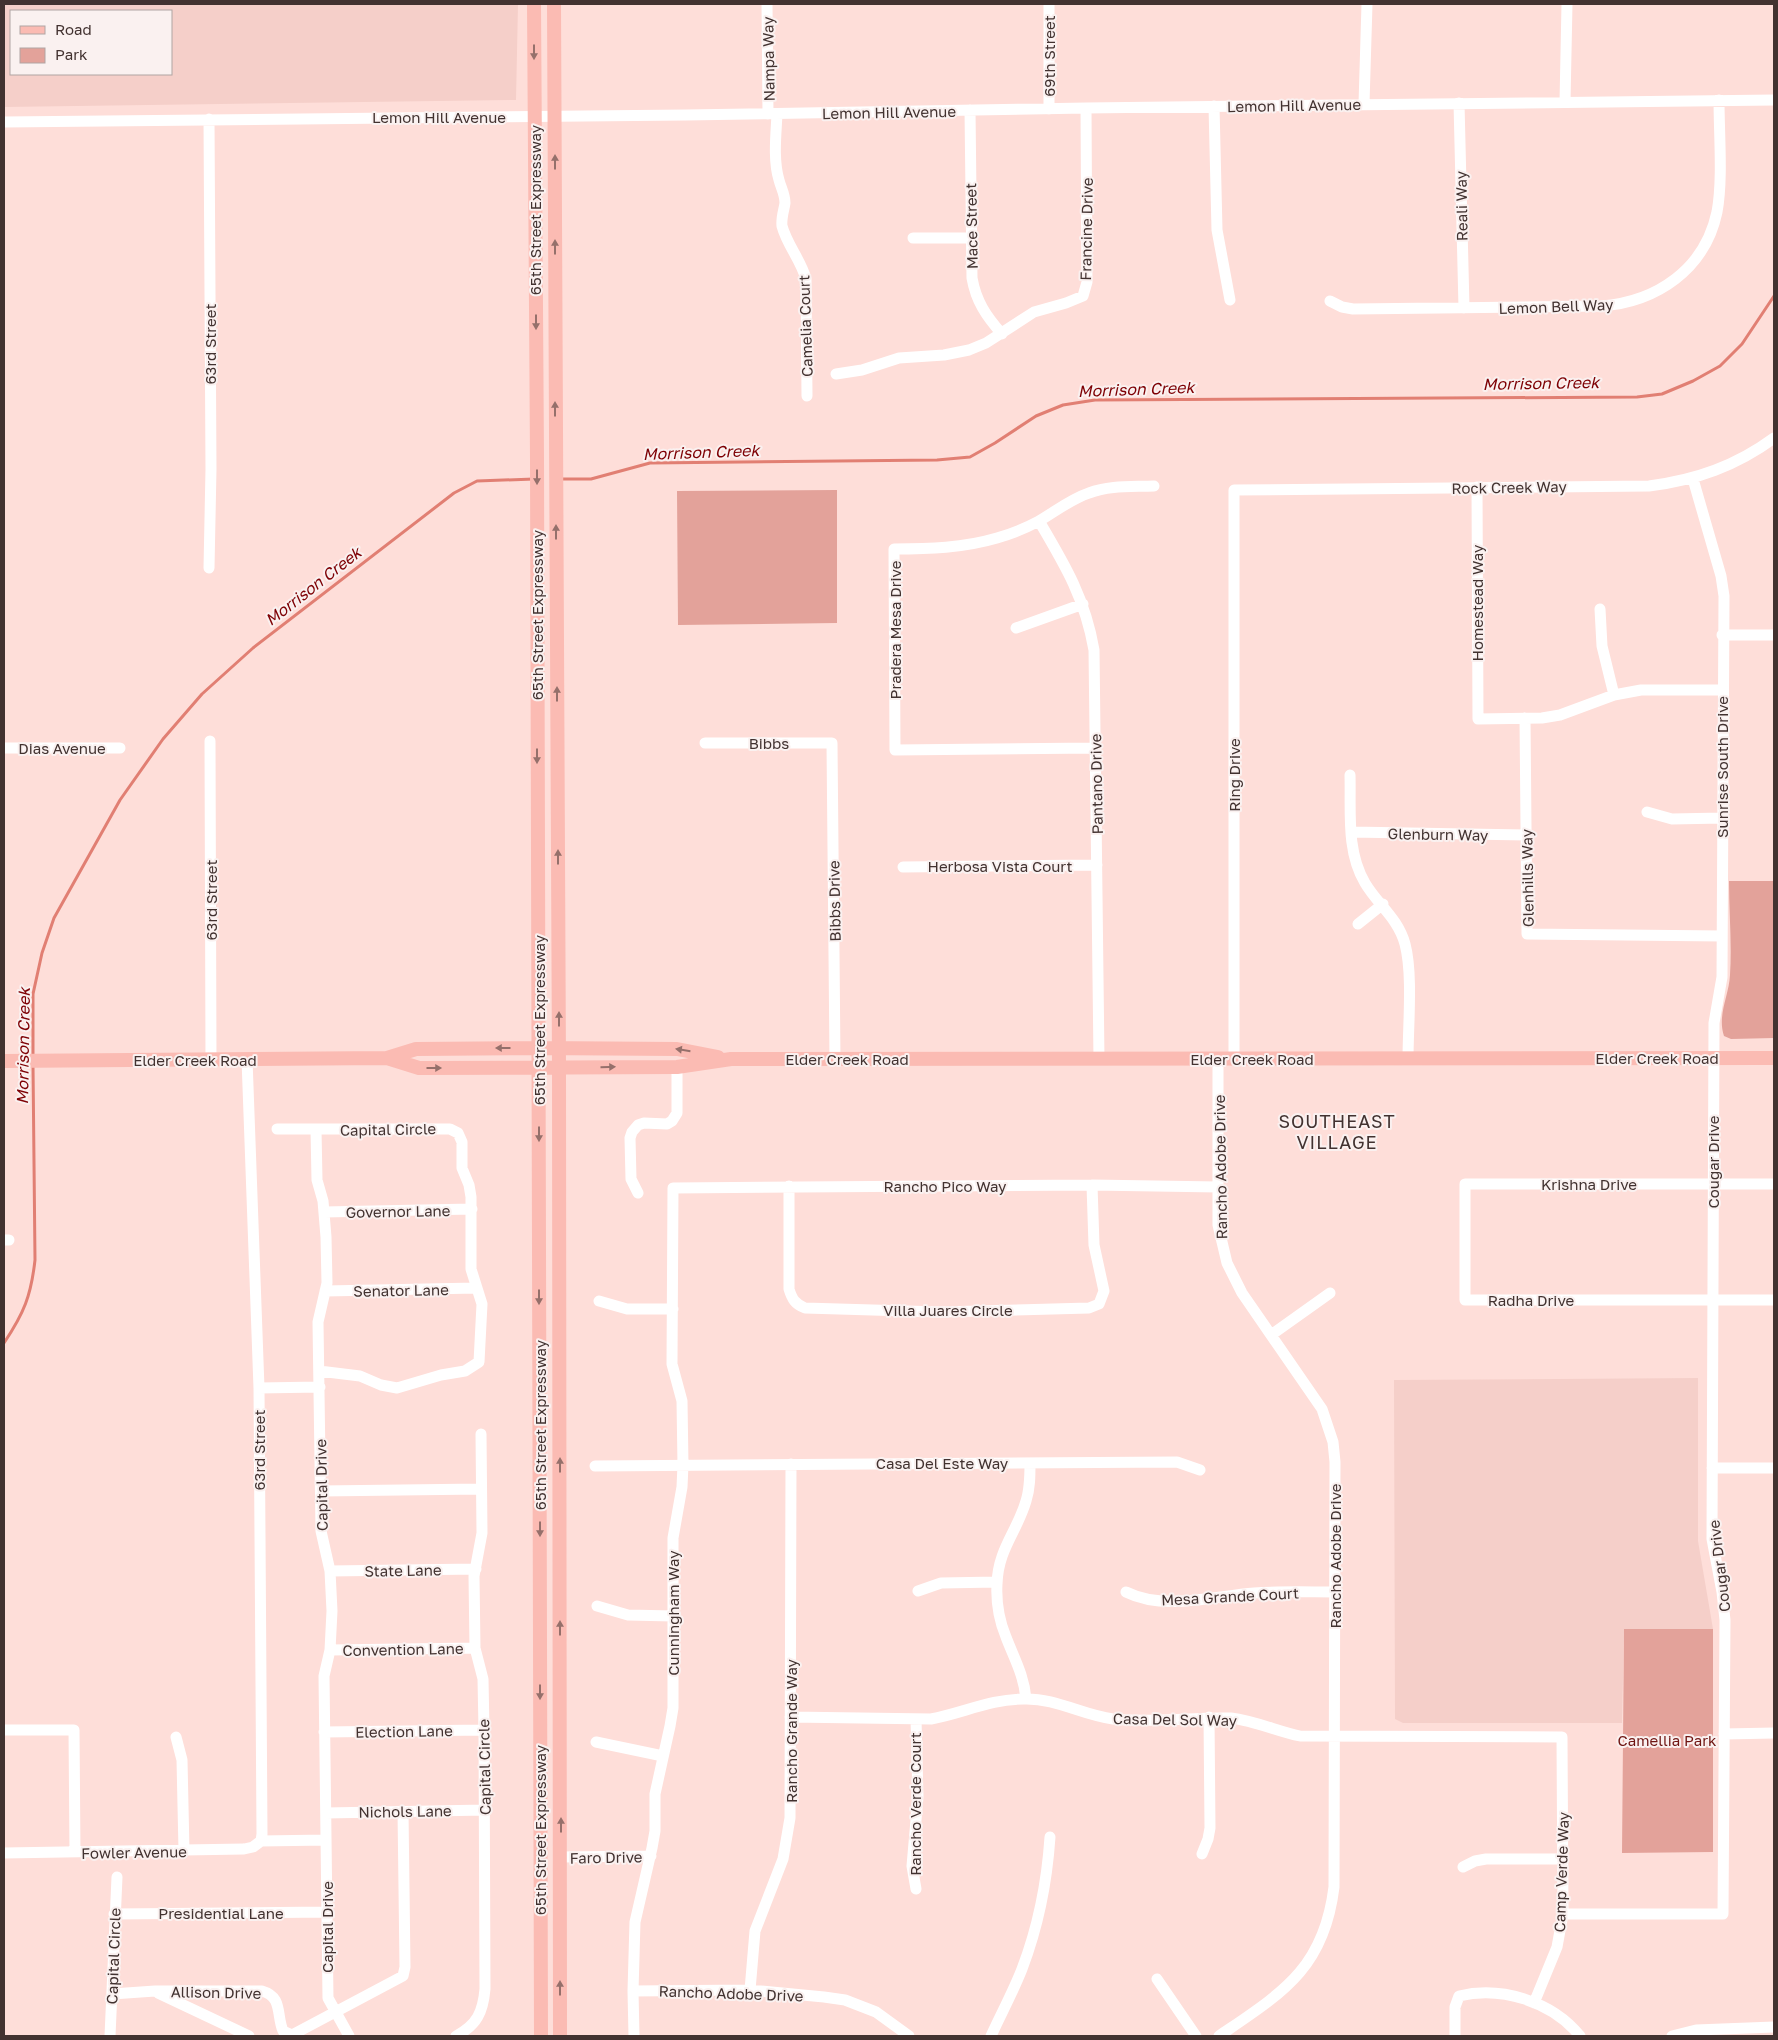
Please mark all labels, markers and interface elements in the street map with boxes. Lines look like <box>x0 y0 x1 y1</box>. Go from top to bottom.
legend <box>10 10 172 75</box>
street label: 69th Street <box>1040 15 1058 97</box>
street label: Nampa Way <box>758 16 778 102</box>
text: Road <box>55 20 92 38</box>
text: Park <box>55 45 88 63</box>
one-way arrow <box>530 45 538 61</box>
street label: Lemon Hill Avenue <box>1227 95 1361 115</box>
street label: Lemon Hill Avenue <box>822 102 956 122</box>
street label: Lemon Hill Avenue <box>372 108 506 126</box>
street label: 65th Street Expressway <box>526 124 544 295</box>
one-way arrow <box>551 154 559 170</box>
street label: Reali Way <box>1451 170 1471 241</box>
street label: Francine Drive <box>1076 177 1096 281</box>
street label: Mace Street <box>961 183 981 269</box>
one-way arrow <box>551 238 559 254</box>
street label: Camelia Court <box>794 275 816 377</box>
street label: Lemon Bell Way <box>1498 295 1614 317</box>
street label: 63rd Street <box>201 304 219 384</box>
one-way arrow <box>532 315 540 331</box>
water label: Morrison Creek <box>1483 372 1601 394</box>
water label: Morrison Creek <box>1077 377 1197 401</box>
one-way arrow <box>551 401 559 417</box>
water label: Morrison Creek <box>642 440 762 464</box>
one-way arrow <box>533 470 541 486</box>
street label: Rock Creek Way <box>1451 477 1567 497</box>
one-way arrow <box>552 523 560 539</box>
street label: 65th Street Expressway <box>528 529 546 700</box>
water label: Morrison Creek <box>261 541 367 630</box>
street label: Homestead Way <box>1468 544 1486 661</box>
street label: Pradera Mesa Drive <box>886 560 904 699</box>
one-way arrow <box>553 686 561 702</box>
street label: Sunrise South Drive <box>1713 696 1731 838</box>
street label: Pantano Drive <box>1086 733 1106 835</box>
street label: Bibbs <box>749 734 789 752</box>
street label: Ring Drive <box>1225 738 1243 812</box>
street label: Dias Avenue <box>18 739 106 757</box>
one-way arrow <box>533 748 541 764</box>
street label: Glenburn Way <box>1388 824 1489 844</box>
street label: Glenhills Way <box>1517 828 1537 927</box>
one-way arrow <box>554 848 562 864</box>
street label: Herbosa Vista Court <box>927 857 1073 875</box>
street label: 63rd Street <box>202 860 220 940</box>
street label: Bibbs Drive <box>824 860 844 942</box>
street label: 65th Street Expressway <box>530 934 548 1105</box>
water label: Morrison Creek <box>12 986 34 1104</box>
one-way arrow <box>555 1011 563 1027</box>
one-way arrow <box>495 1044 511 1052</box>
one-way arrow <box>674 1046 690 1054</box>
street label: Elder Creek Road <box>1595 1049 1719 1067</box>
street label: Elder Creek Road <box>785 1050 909 1068</box>
street label: Elder Creek Road <box>1190 1050 1314 1068</box>
street label: Elder Creek Road <box>133 1051 257 1069</box>
one-way arrow <box>600 1063 616 1071</box>
one-way arrow <box>427 1064 443 1072</box>
street label: Rancho Adobe Drive <box>1210 1094 1230 1240</box>
district label: SOUTHEAST VILLAGE <box>1278 1110 1396 1153</box>
street label: Cougar Drive <box>1704 1115 1722 1208</box>
street label: Capital Circle <box>340 1119 437 1139</box>
one-way arrow <box>535 1127 543 1143</box>
street label: Krishna Drive <box>1541 1175 1637 1193</box>
street label: Rancho Pico Way <box>883 1177 1007 1195</box>
street label: Governor Lane <box>345 1201 451 1221</box>
street label: Senator Lane <box>353 1280 449 1300</box>
one-way arrow <box>535 1289 543 1305</box>
street label: Radha Drive <box>1488 1291 1574 1309</box>
street label: Villa Juares Circle <box>883 1301 1013 1319</box>
street label: 65th Street Expressway <box>531 1339 549 1510</box>
street label: 63rd Street <box>250 1410 268 1490</box>
street label: Capital Drive <box>311 1438 331 1531</box>
street label: Casa Del Este Way <box>876 1454 1009 1472</box>
one-way arrow <box>556 1457 564 1473</box>
street label: Rancho Adobe Drive <box>1326 1483 1344 1628</box>
street label: Cougar Drive <box>1704 1519 1734 1613</box>
one-way arrow <box>536 1522 544 1538</box>
street label: Cunningham Way <box>664 1550 682 1676</box>
street label: State Lane <box>364 1560 442 1580</box>
street label: Mesa Grande Court <box>1161 1583 1299 1609</box>
one-way arrow <box>556 1619 564 1635</box>
street label: Convention Lane <box>342 1639 464 1659</box>
street label: Rancho Grande Way <box>782 1658 800 1803</box>
one-way arrow <box>536 1684 544 1700</box>
street label: Casa Del Sol Way <box>1113 1709 1238 1729</box>
street label: Capital Circle <box>474 1718 494 1815</box>
street label: Election Lane <box>355 1721 453 1741</box>
park label: Camellia Park <box>1618 1731 1717 1749</box>
street label: Rancho Verde Court <box>906 1732 924 1876</box>
street label: 65th Street Expressway <box>531 1744 549 1915</box>
street label: Nichols Lane <box>358 1801 452 1821</box>
street label: Camp Verde Way <box>1550 1811 1572 1933</box>
one-way arrow <box>556 1817 564 1833</box>
street label: Fowler Avenue <box>81 1842 187 1862</box>
street label: Faro Drive <box>569 1847 643 1867</box>
street label: Capital Drive <box>318 1881 336 1973</box>
street label: Presidential Lane <box>158 1904 284 1922</box>
street label: Capital Circle <box>102 1907 124 2004</box>
one-way arrow <box>556 1979 564 1995</box>
street label: Rancho Adobe Drive <box>658 1981 804 2005</box>
street label: Allison Drive <box>171 1982 262 2002</box>

